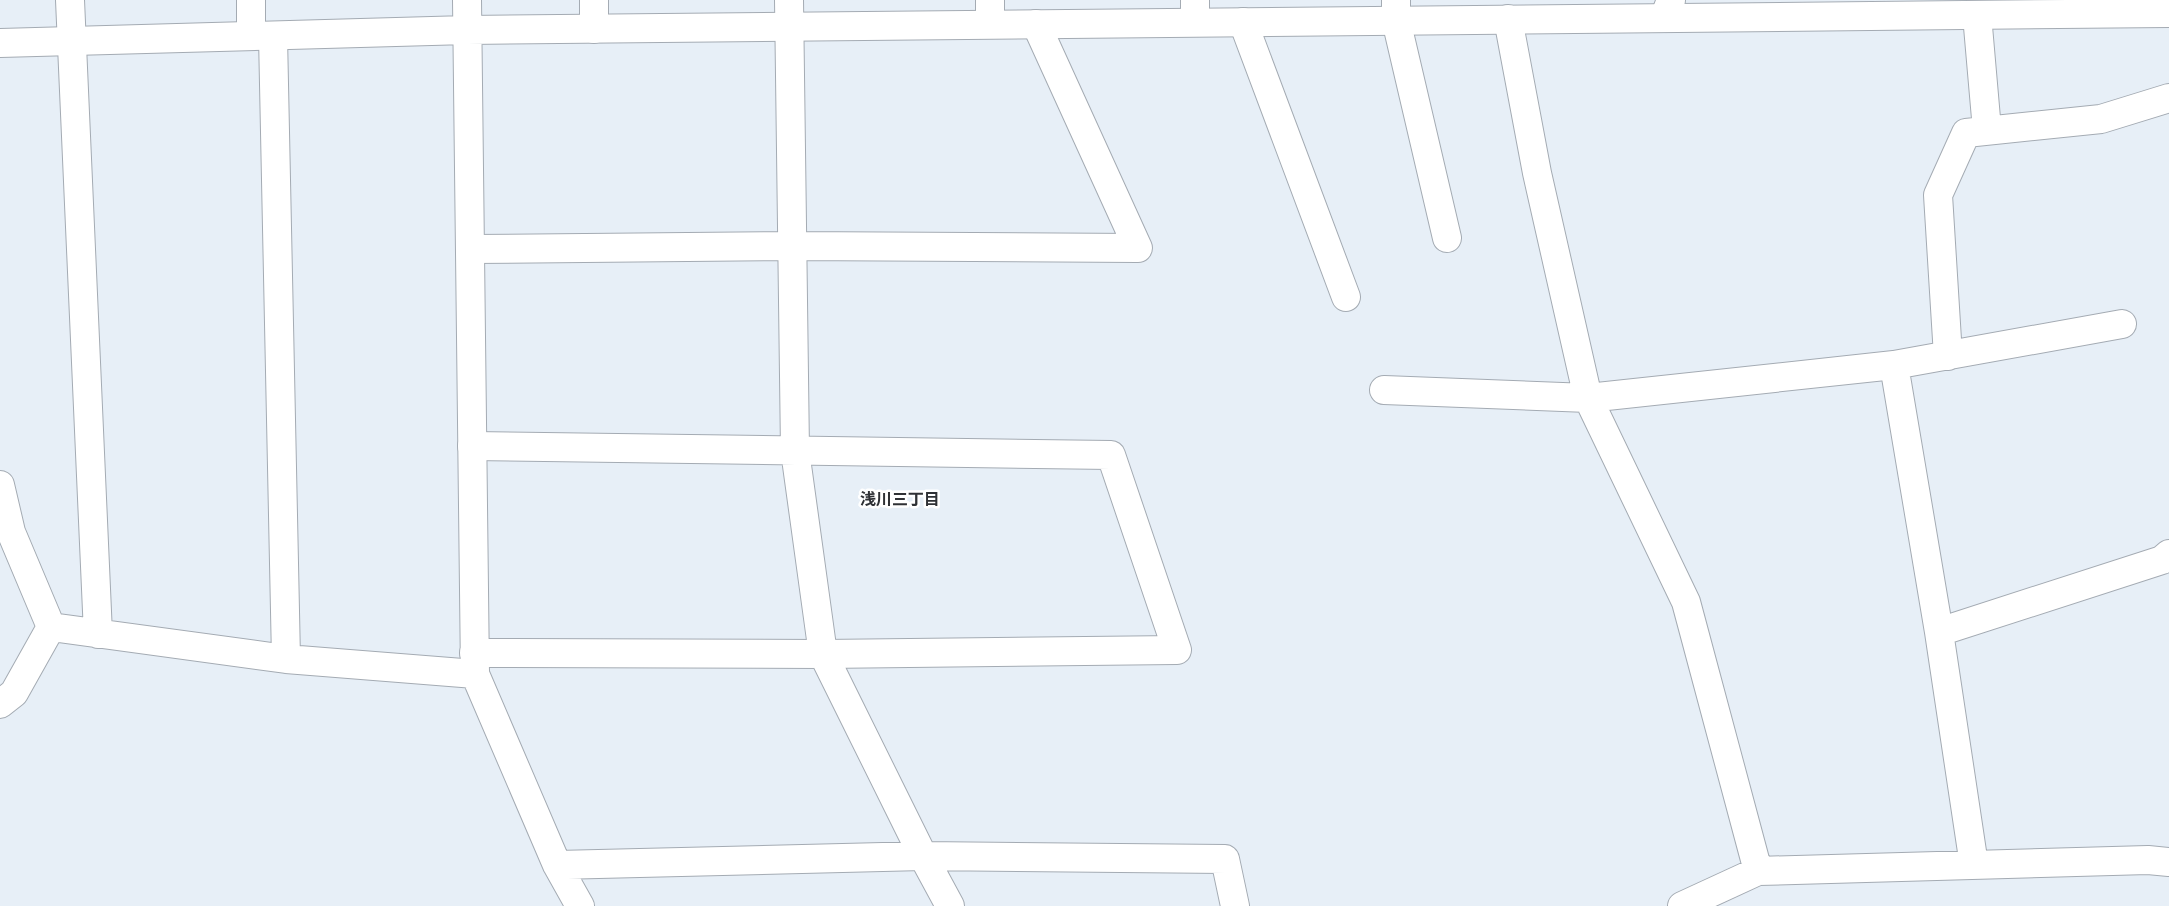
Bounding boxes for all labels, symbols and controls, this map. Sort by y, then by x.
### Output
district label: 浅川三丁目 [860,489,940,508]

